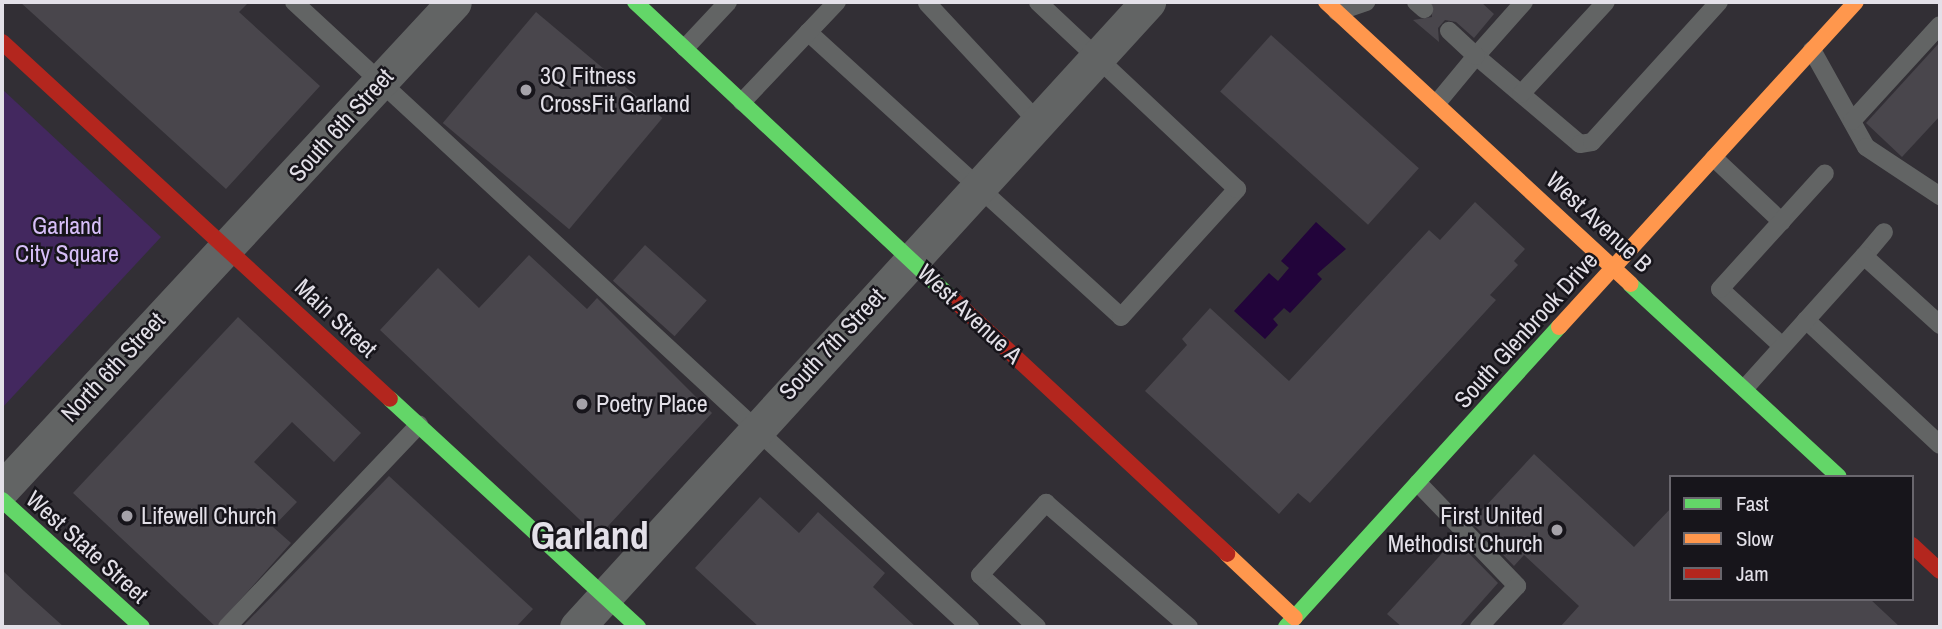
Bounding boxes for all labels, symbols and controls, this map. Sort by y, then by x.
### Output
place label: 3Q Fitness CrossFit Garland [540,62,690,118]
street label: South 6th Street [283,63,399,187]
marker: 3Q Fitness CrossFit Garland [518,82,534,98]
street label: West Avenue B [1540,165,1658,279]
park label: Garland City Square [15,212,119,268]
street label: South Glenbrook Drive [1448,246,1604,414]
street label: West Avenue A [911,257,1029,371]
street label: Main Street [289,273,383,363]
street label: South 7th Street [773,282,891,406]
street label: North 6th Street [55,306,171,428]
place label: Poetry Place [596,390,708,418]
marker: Poetry Place [574,396,590,412]
legend [1669,475,1914,601]
street label: West State Street [20,485,154,609]
text: Fast [1736,489,1769,518]
place label: Lifewell Church [141,502,277,530]
place label: First United Methodist Church [1388,502,1543,558]
marker: Lifewell Church [119,508,135,524]
district label: Garland [531,513,649,559]
marker: First United Methodist Church [1549,522,1565,538]
text: Slow [1736,524,1773,553]
text: Jam [1736,559,1769,588]

